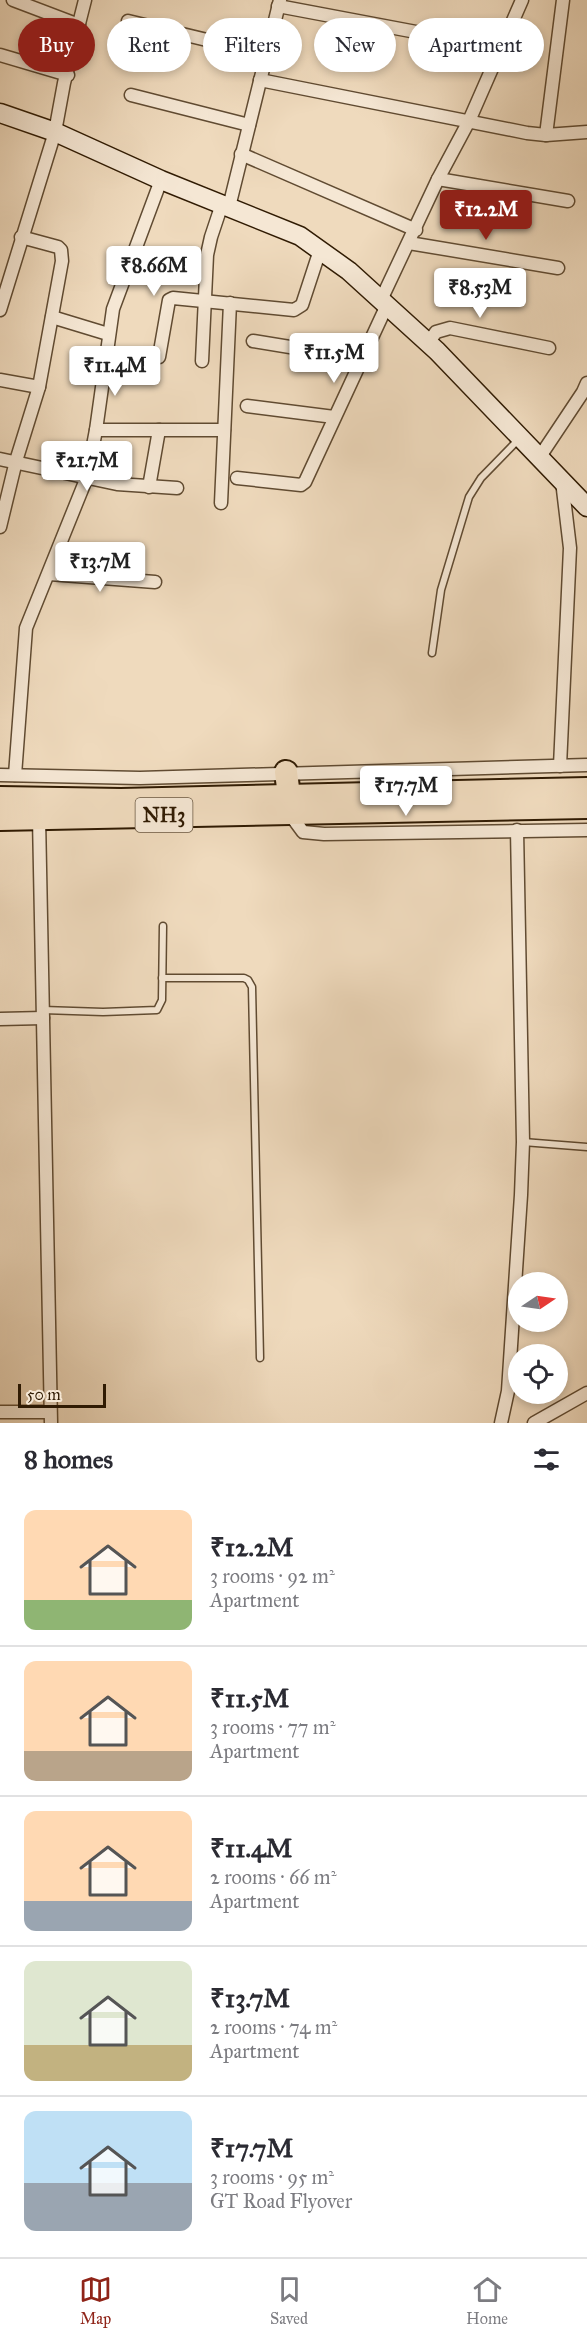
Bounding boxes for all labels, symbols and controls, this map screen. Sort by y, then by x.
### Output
chip: Buy [18,18,95,72]
chip: Rent [107,18,191,72]
chip: Filters [203,18,302,72]
chip: New [314,18,396,72]
chip: Apartment [408,18,544,72]
pin: ₹12.2M [437,190,535,241]
text: ₹12.2M [454,197,518,221]
pin: ₹8.66M [105,246,203,297]
text: ₹8.66M [120,253,188,277]
pin: ₹8.53M [431,268,529,319]
text: ₹8.53M [448,275,512,299]
pin: ₹11.5M [285,333,383,384]
text: ₹11.5M [303,340,365,364]
pin: ₹11.4M [66,346,164,397]
text: ₹11.4M [83,353,147,377]
pin: ₹21.7M [38,441,136,492]
text: ₹21.7M [55,448,119,472]
pin: ₹13.7M [51,542,149,593]
text: ₹13.7M [69,549,131,573]
pin: ₹17.7M [357,766,455,817]
text: ₹17.7M [374,773,438,797]
road number: NH3 [136,798,192,832]
north arrow [508,1272,568,1332]
map controls [508,1272,568,1404]
button: locate [508,1344,568,1404]
scale bar [18,1381,106,1408]
text: 50 m [27,1385,61,1404]
text: 8 homes [24,1443,113,1475]
icon: filters [530,1443,563,1476]
text: ₹12.2M [210,1531,294,1563]
icon: home [72,1534,144,1606]
text: 3 rooms · 92 m² [210,1564,335,1588]
text: Apartment [210,1588,299,1612]
text: ₹11.5M [210,1682,289,1714]
icon: home [72,1685,144,1757]
text: 3 rooms · 77 m² [210,1715,335,1739]
text: Apartment [210,1739,299,1763]
text: ₹11.4M [210,1832,292,1864]
icon: home [72,1835,144,1907]
text: 2 rooms · 66 m² [210,1865,336,1889]
text: Apartment [210,1889,299,1913]
text: ₹13.7M [210,1982,290,2014]
icon: home [72,1985,144,2057]
text: 2 rooms · 74 m² [210,2015,337,2039]
text: Apartment [210,2039,299,2063]
text: ₹17.7M [210,2132,293,2164]
icon: home [72,2135,144,2207]
text: 3 rooms · 95 m² [210,2165,334,2189]
text: GT Road Flyover [210,2189,352,2213]
tab: Map [79,2273,112,2328]
tab: Saved [270,2273,308,2328]
tab: Home [466,2273,508,2328]

